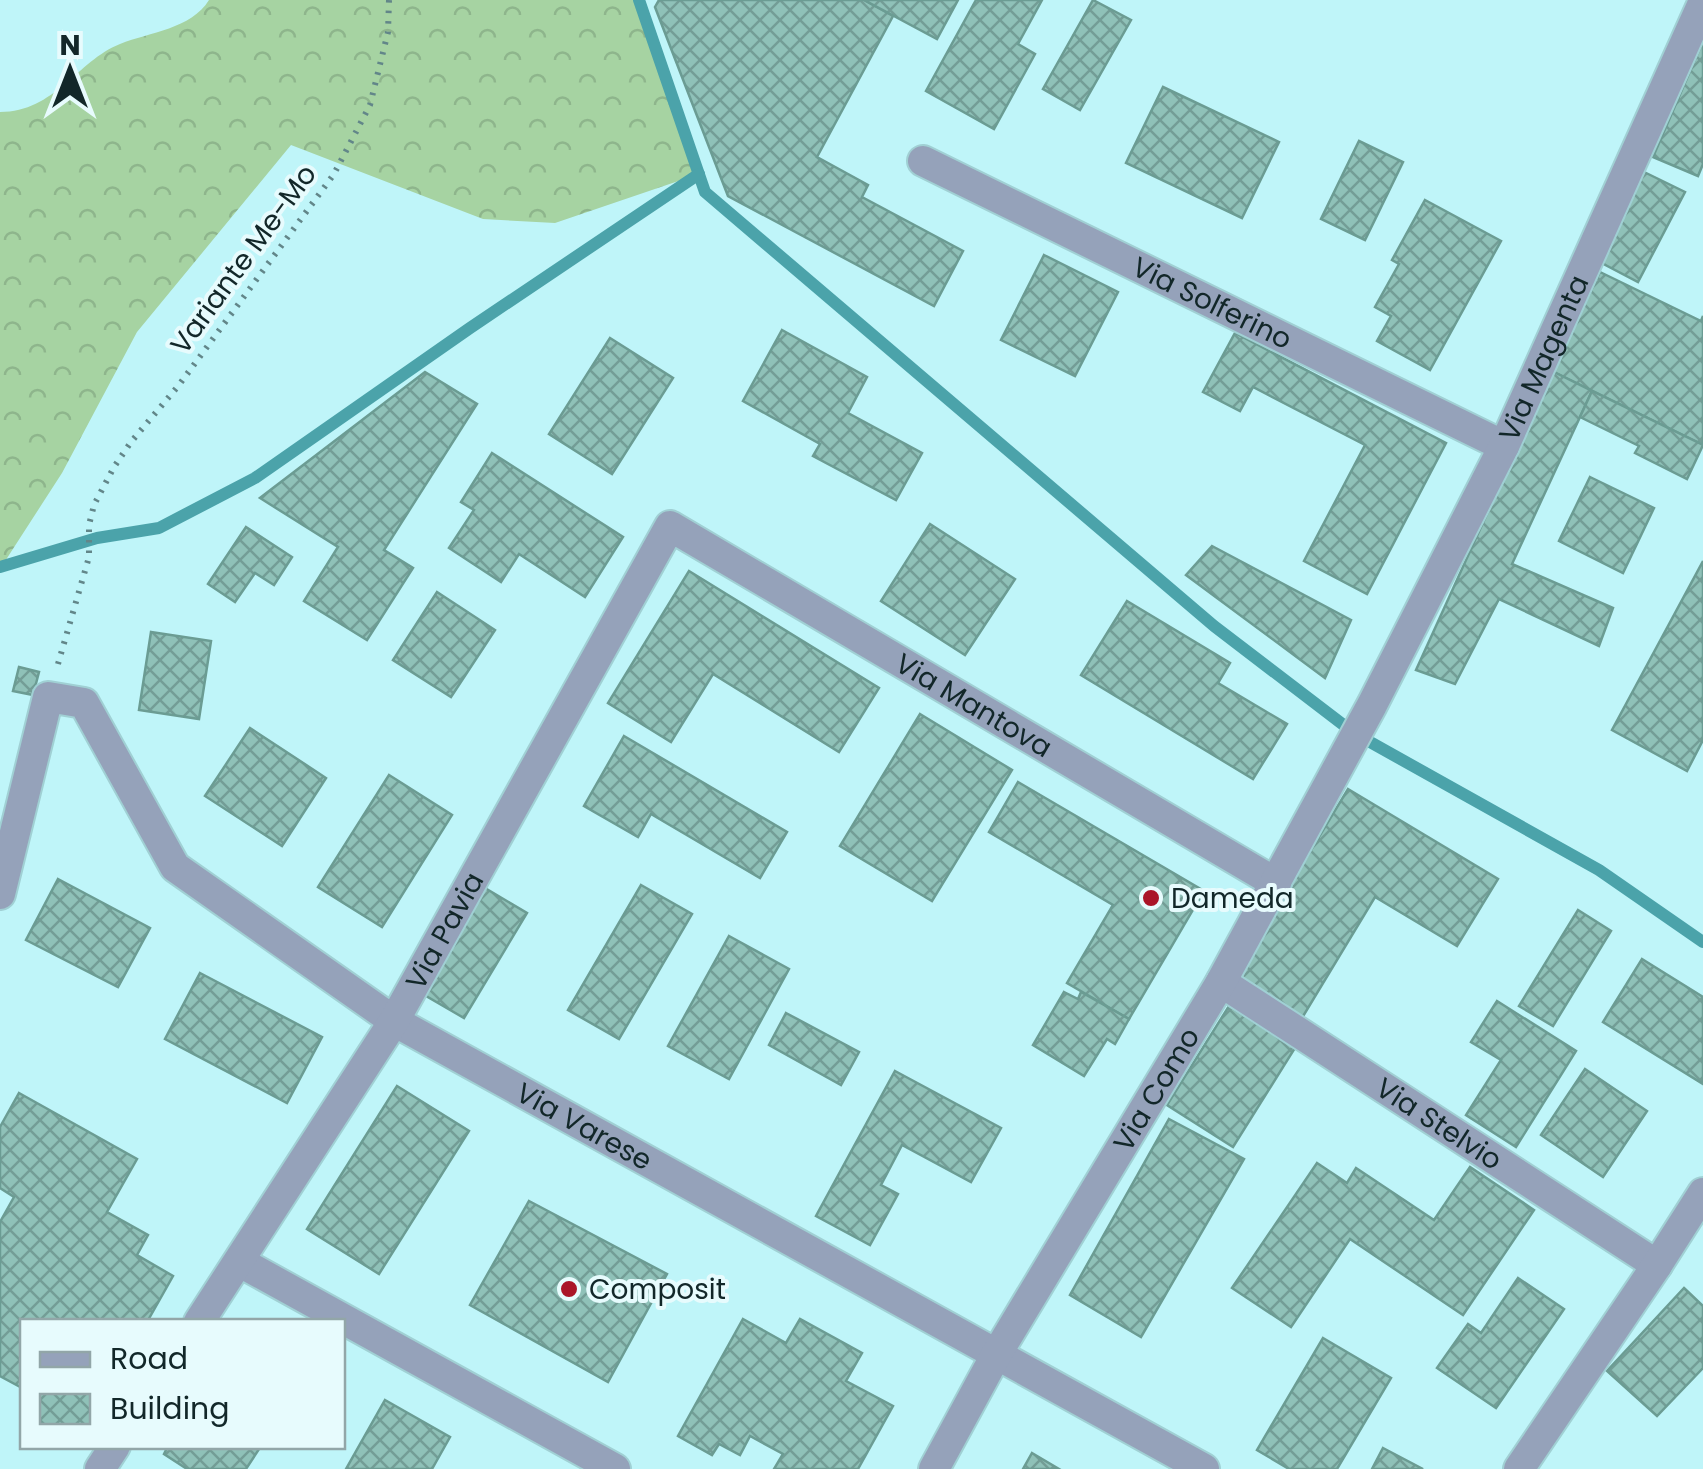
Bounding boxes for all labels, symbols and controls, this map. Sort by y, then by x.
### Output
north arrow [20,20,120,120]
text: N [59,26,81,65]
street label: Variante Me-Mo [161,156,326,362]
street label: Via Solferino [1125,248,1298,359]
street label: Via Magenta [1490,269,1598,448]
street label: Via Mantova [888,644,1059,767]
street label: Via Pavia [396,865,493,997]
place label: Dameda [1171,879,1294,918]
marker: Dameda [1140,887,1162,909]
street label: Via Como [1104,1020,1209,1159]
street label: Via Stelvio [1368,1069,1510,1179]
street label: Via Varese [509,1073,659,1180]
place label: Composit [589,1270,726,1309]
marker: Composit [558,1278,580,1300]
legend [20,1319,345,1449]
text: Road [110,1337,188,1380]
text: Building [110,1387,230,1430]

